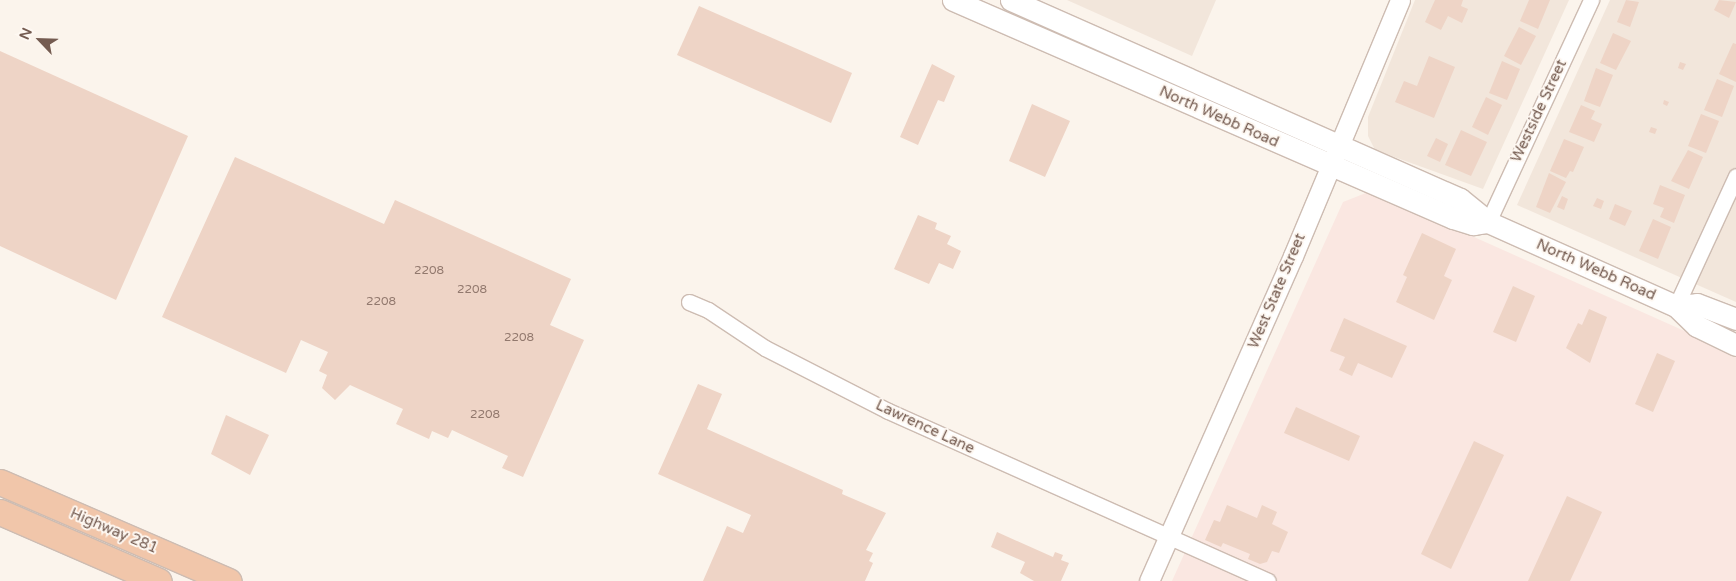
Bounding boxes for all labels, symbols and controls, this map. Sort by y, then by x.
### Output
north arrow [15,15,65,65]
text: N [16,25,36,42]
street label: Westside Street [1507,57,1571,165]
street label: North Webb Road [1156,83,1282,151]
street label: West State Street [1245,231,1309,351]
street label: North Webb Road [1533,236,1659,304]
house number: 2208 [414,264,444,278]
house number: 2208 [457,283,487,297]
house number: 2208 [366,295,396,309]
house number: 2208 [504,331,534,345]
street label: Lawrence Lane [873,396,977,458]
house number: 2208 [470,408,500,422]
street label: Highway 281 [67,504,161,558]

